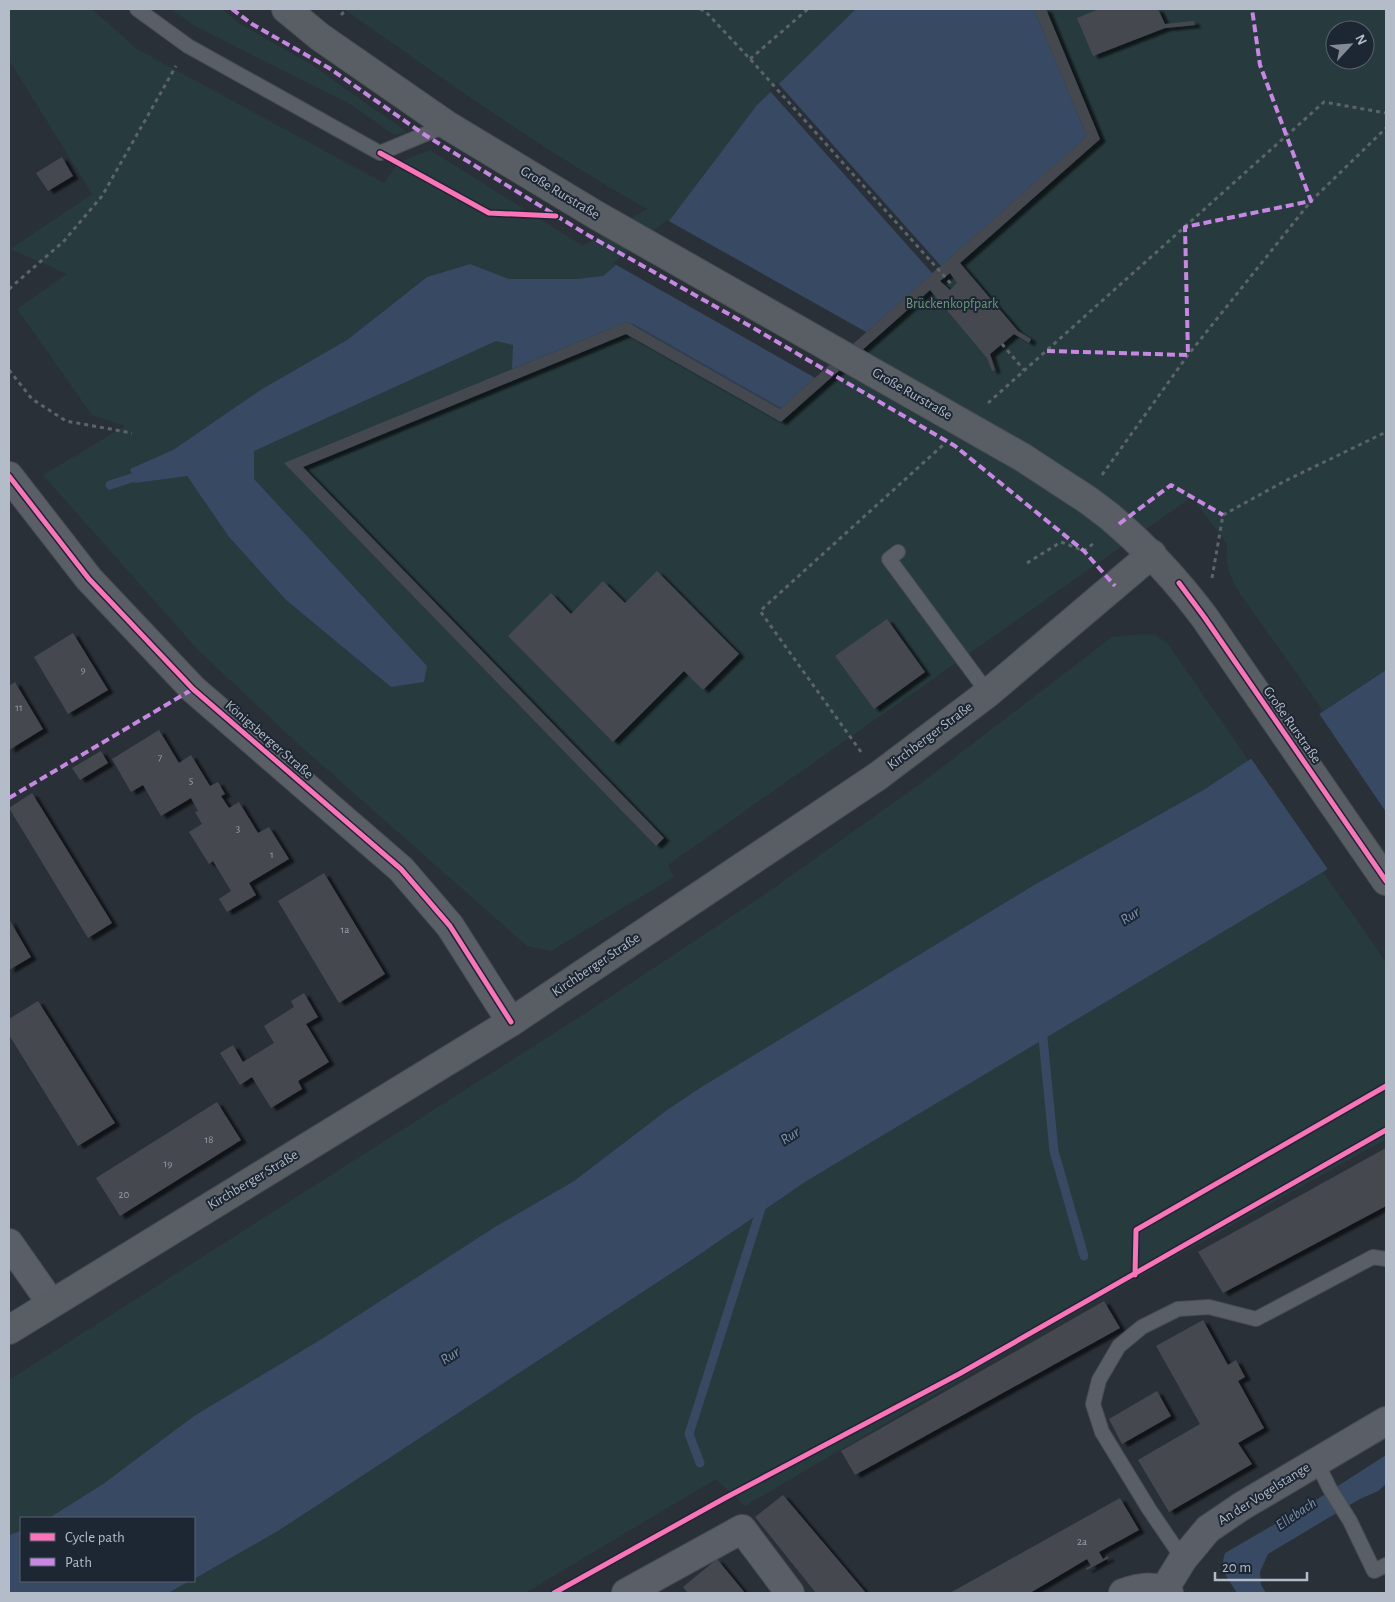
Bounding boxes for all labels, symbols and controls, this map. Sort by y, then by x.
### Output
north arrow [1325,20,1375,70]
text: N [1352,32,1369,47]
street label: Große Rurstraße [518,164,602,222]
park label: Brückenkopfpark [906,297,999,311]
street label: Große Rurstraße [870,366,954,422]
house number: 9 [80,664,86,675]
street label: Große Rurstraße [1261,684,1323,766]
street label: Königsberger Straße [222,698,316,782]
street label: Kirchberger Straße [885,700,975,772]
house number: 11 [15,702,23,713]
house number: 7 [158,752,163,763]
house number: 5 [189,775,194,786]
house number: 3 [236,823,241,834]
house number: 1 [270,849,274,860]
water label: Rur [1118,904,1143,928]
house number: 1a [341,924,349,935]
street label: Kirchberger Straße [550,930,642,1000]
water label: Rur [778,1124,803,1148]
house number: 18 [205,1134,214,1145]
street label: Kirchberger Straße [205,1148,301,1212]
house number: 19 [164,1158,172,1169]
house number: 20 [119,1189,130,1200]
water label: Rur [438,1344,463,1368]
street label: An der Vogelstange [1216,1460,1312,1528]
water label: Ellebach [1273,1495,1319,1533]
legend [20,1517,195,1582]
text: Cycle path [65,1530,125,1545]
house number: 2a [1077,1536,1087,1547]
scale bar [1215,1550,1308,1582]
text: Path [65,1555,92,1570]
text: 20 m [1222,1560,1251,1575]

